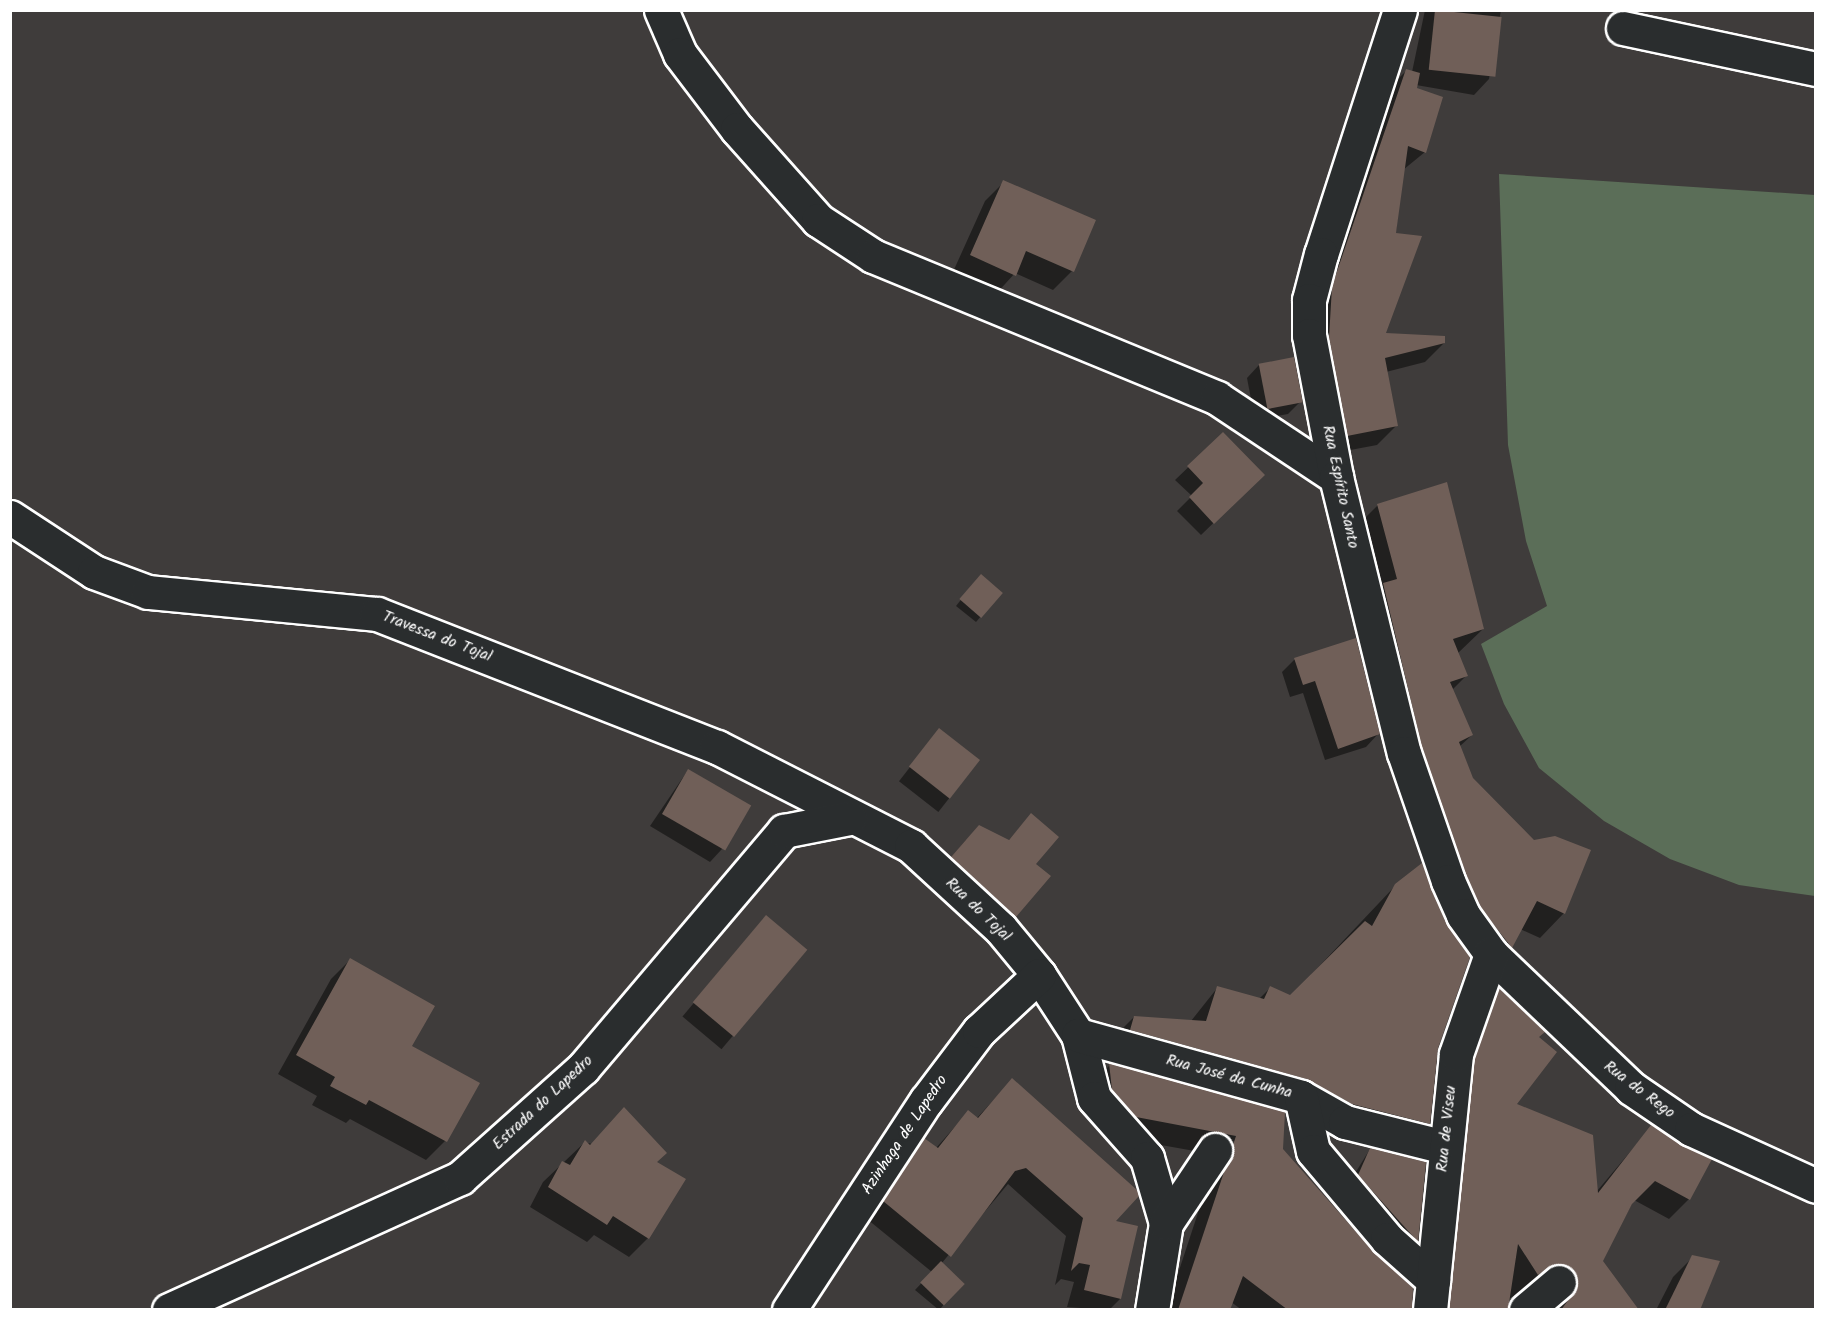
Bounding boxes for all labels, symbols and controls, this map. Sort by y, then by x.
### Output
street label: Rua Espírito Santo [1318,424,1362,550]
street label: Travessa do Tojal [380,607,494,667]
street label: Rua do Tojal [941,874,1015,946]
street label: Rua José da Cunha [1164,1051,1294,1103]
street label: Estrada do Lapedro [489,1052,597,1154]
street label: Rua do Rego [1600,1057,1678,1123]
street label: Azinhaga de Lapedro [858,1072,952,1198]
street label: Rua de Viseu [1433,1085,1461,1173]

